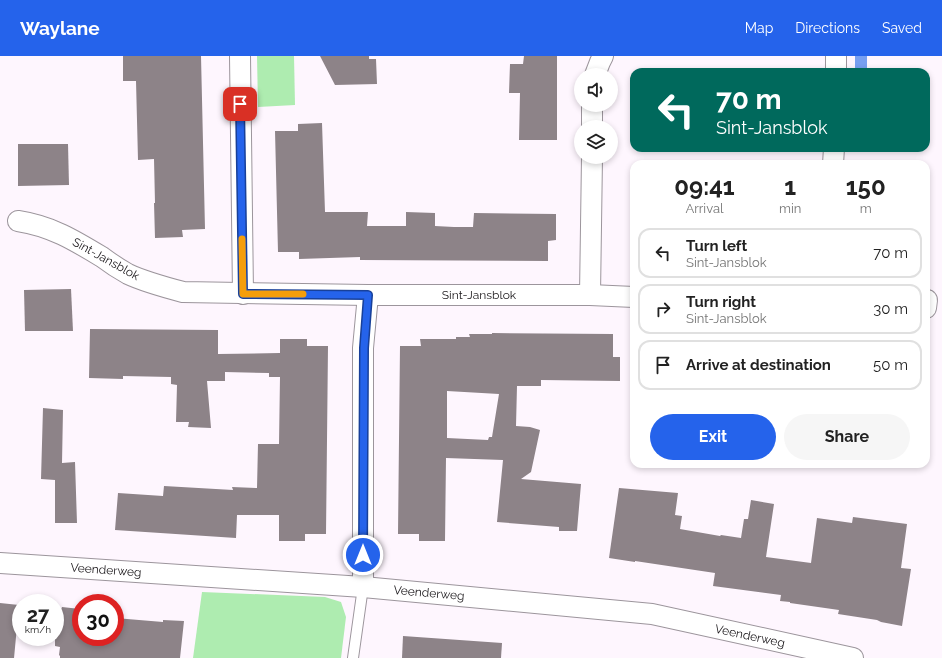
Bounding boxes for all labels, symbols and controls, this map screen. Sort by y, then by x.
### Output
text: Waylane [20,17,100,39]
text: Map [745,20,773,36]
text: Directions [795,20,860,36]
text: Saved [882,20,922,36]
map controls [574,68,618,164]
button: sound [574,68,618,112]
text: 70 m [716,83,782,116]
icon: left [650,84,702,136]
pin [223,87,257,121]
icon: arrive [229,93,251,115]
text: Sint-Jansblok [716,117,828,138]
button: layers [574,120,618,164]
text: 09:41 [674,172,735,201]
text: 1 [784,172,796,201]
text: 150 [846,172,886,201]
text: Arrival [685,201,724,216]
text: min [779,201,801,216]
text: m [860,201,872,216]
street label: Sint-Jansblok [70,235,142,283]
text: Turn left [686,237,747,255]
icon: left [652,242,674,264]
text: 70 m [873,244,908,262]
text: Sint-Jansblok [686,255,767,270]
street label: Sint-Jansblok [442,288,517,302]
text: Turn right [686,293,756,311]
icon: right [652,298,674,320]
text: 30 m [873,300,908,318]
text: Sint-Jansblok [686,311,767,326]
icon: arrive [652,354,674,376]
text: Arrive at destination [686,356,831,374]
text: 50 m [873,356,908,374]
button: Exit [650,414,776,460]
button: Share [784,414,910,460]
position arrow [342,534,384,576]
street label: Veenderweg [70,561,142,579]
street label: Veenderweg [393,583,465,603]
speed limit sign: 30 [72,594,124,646]
text: 27 [27,603,49,627]
street label: Veenderweg [714,622,786,650]
text: km/h [25,624,51,635]

